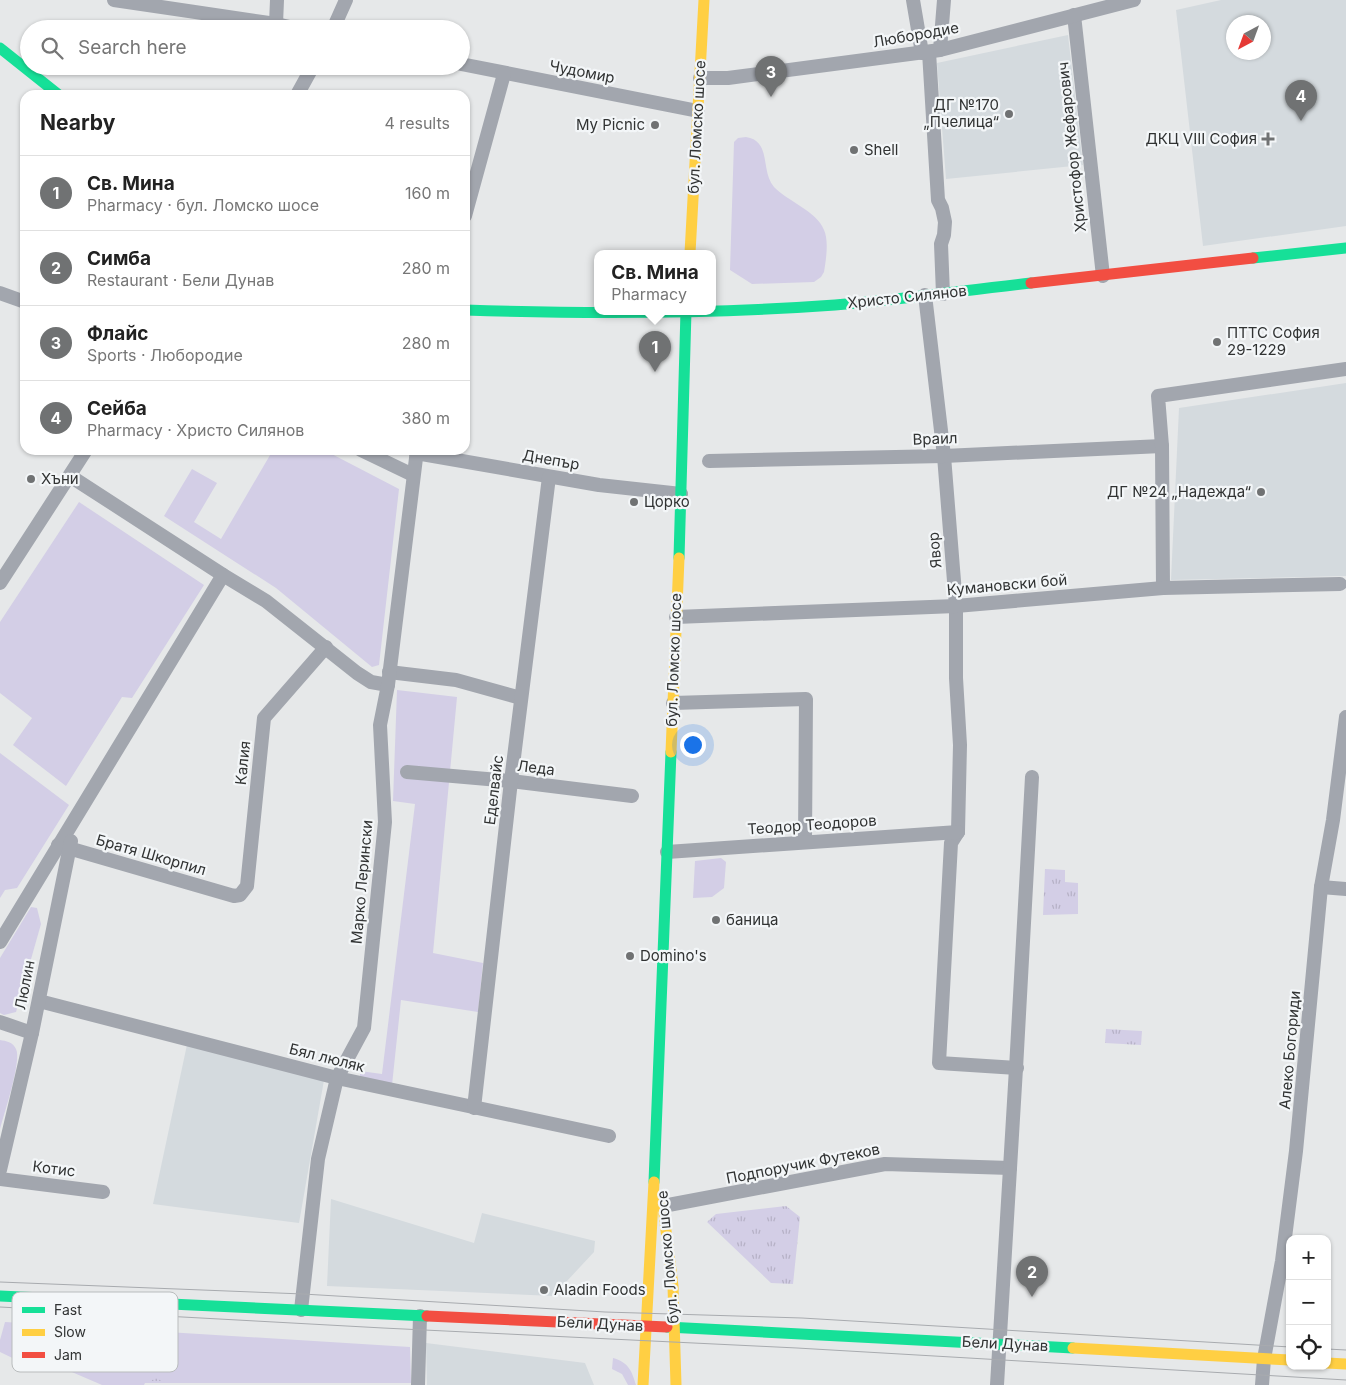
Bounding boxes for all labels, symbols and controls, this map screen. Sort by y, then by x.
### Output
north arrow [1226,15,1271,60]
street label: Любородие [871,18,960,51]
search box [20,20,470,75]
icon: search [38,34,66,62]
text: Search here [78,36,187,59]
street label: Чудомир [548,56,616,87]
pin: 3 [755,56,787,97]
street label: бул. Ломско шосе [684,60,709,194]
street label: Христофор Жефарович [1053,61,1090,233]
pin: 4 [1285,80,1317,121]
place label: ДГ №170 „Пчелица“ [923,95,999,131]
marker: ДГ №170 „Пчелица“ [1003,108,1015,120]
text: Nearby [40,110,115,135]
text: 4 results [385,113,450,133]
place label: My Picnic [576,115,645,134]
marker: My Picnic [649,119,661,131]
place label: ДКЦ VIII София [1145,129,1257,148]
marker: ДКЦ VIII София [1261,132,1275,146]
place label: Shell [864,140,899,159]
marker: Shell [848,144,860,156]
text: Св. Мина [87,172,175,195]
text: 1 [53,183,59,203]
text: 160 m [405,183,450,203]
text: Pharmacy · бул. Ломско шосе [87,195,319,215]
text: Симба [87,247,151,270]
popup [594,250,716,315]
text: 2 [51,258,61,278]
text: 280 m [402,258,450,278]
text: Св. Мина [611,261,699,284]
text: Restaurant · Бели Дунав [87,270,274,290]
street label: Христо Силянов [846,281,968,312]
text: Pharmacy [611,284,687,304]
text: Флайс [87,322,148,345]
place label: ПТТС София 29-1229 [1227,323,1320,359]
pin: 1 [639,331,671,372]
text: 3 [51,333,61,353]
text: 280 m [402,333,450,353]
marker: ПТТС София 29-1229 [1211,336,1223,348]
text: Sports · Любородие [87,345,243,365]
text: Сейба [87,397,147,420]
text: 4 [51,408,61,428]
text: 380 m [402,408,450,428]
text: Pharmacy · Христо Силянов [87,420,304,440]
street label: Враил [912,428,958,449]
street label: Днепър [521,445,581,474]
place label: Хъни [41,469,79,488]
marker: Хъни [25,473,37,485]
place label: ДГ №24 „Надежда“ [1107,482,1251,501]
marker: ДГ №24 „Надежда“ [1255,486,1267,498]
place label: Цорко [644,492,690,511]
marker: Цорко [628,496,640,508]
street label: Явор [923,531,946,569]
street label: Кумановски бой [946,570,1068,599]
street label: бул. Ломско шосе [662,593,685,727]
your location [680,732,706,758]
street label: Калия [231,740,254,786]
street label: Еделвайс [480,754,507,826]
street label: Леда [516,756,556,779]
street label: Теодор Теодоров [747,811,877,838]
street label: Марко Лерински [347,819,376,945]
street label: Братя Шкорпил [94,830,208,879]
place label: баница [726,910,778,929]
marker: баница [710,914,722,926]
place label: Domino's [640,946,707,965]
marker: Domino's [624,950,636,962]
street label: Люлин [10,958,39,1011]
street label: Алеко Богориди [1275,990,1304,1110]
street label: Бял люляк [287,1039,367,1076]
street label: Подпоручик Футеков [724,1139,881,1188]
street label: Котис [31,1156,77,1181]
street label: бул. Ломско шосе [652,1190,683,1325]
map controls [1286,1235,1331,1370]
button: + [1286,1235,1331,1280]
pin: 2 [1016,1256,1048,1297]
place label: Aladin Foods [554,1280,646,1299]
button: − [1286,1280,1331,1325]
marker: Aladin Foods [538,1284,550,1296]
legend [12,1292,178,1372]
text: Fast [54,1301,82,1318]
street label: Бели Дунав [556,1312,644,1335]
text: Slow [54,1323,86,1340]
button: locate [1286,1325,1331,1370]
street label: Бели Дунав [961,1332,1049,1355]
text: Jam [54,1346,82,1363]

